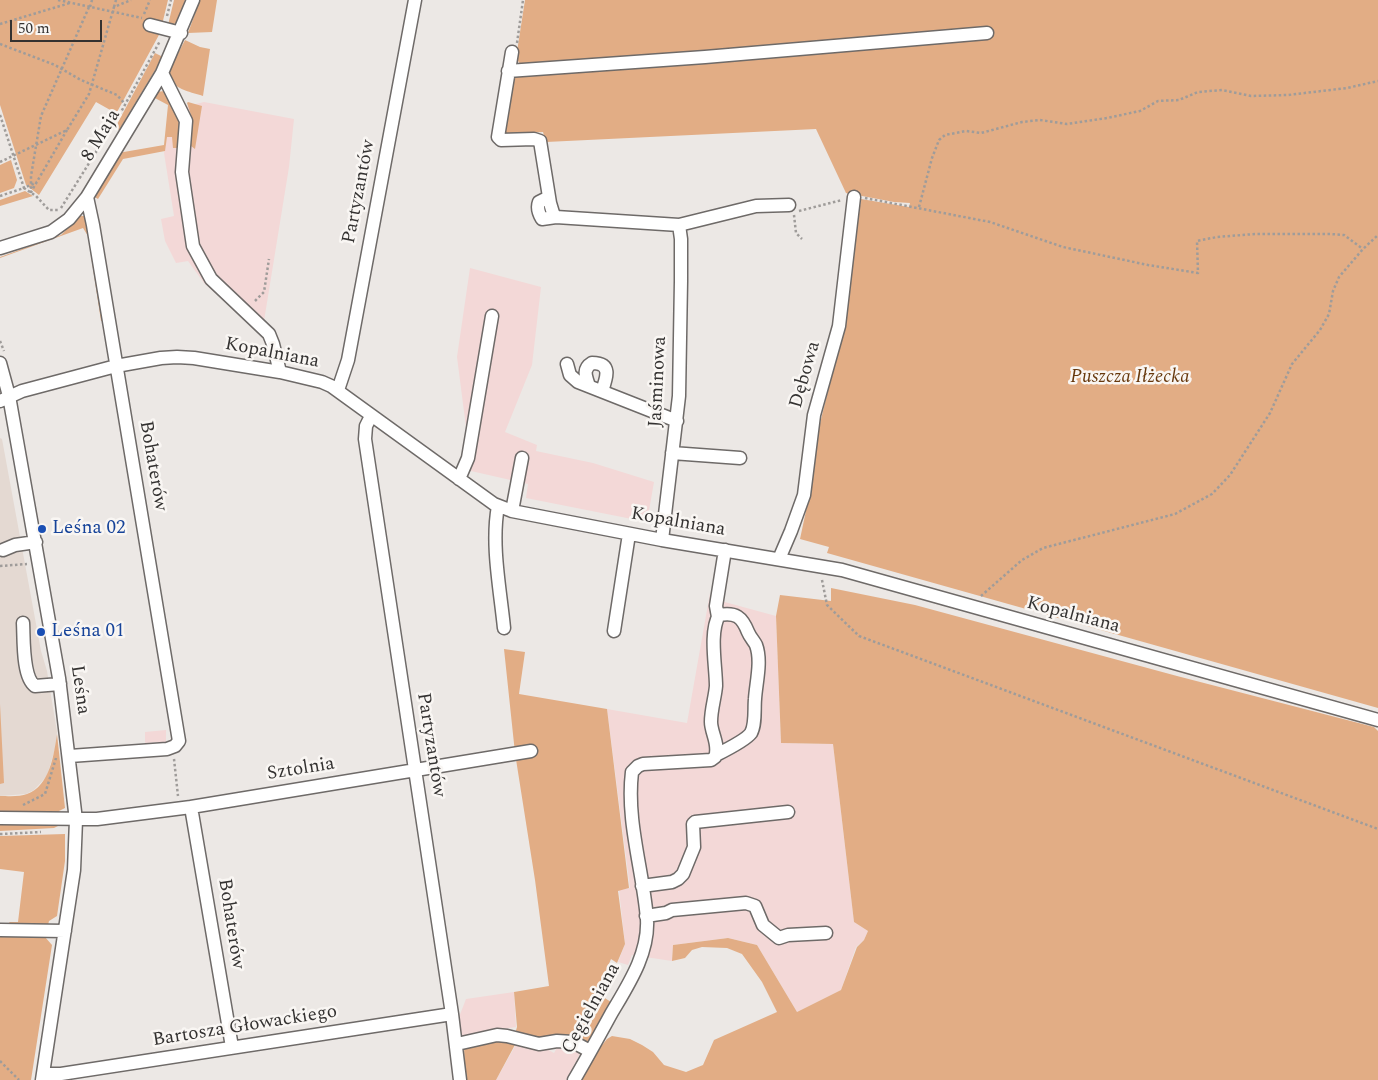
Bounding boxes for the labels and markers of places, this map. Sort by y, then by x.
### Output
place label: Leśna 02 [52,518,125,540]
marker: Leśna 02 [36,523,48,535]
place label: Leśna 01 [51,621,124,643]
marker: Leśna 01 [35,626,47,638]

